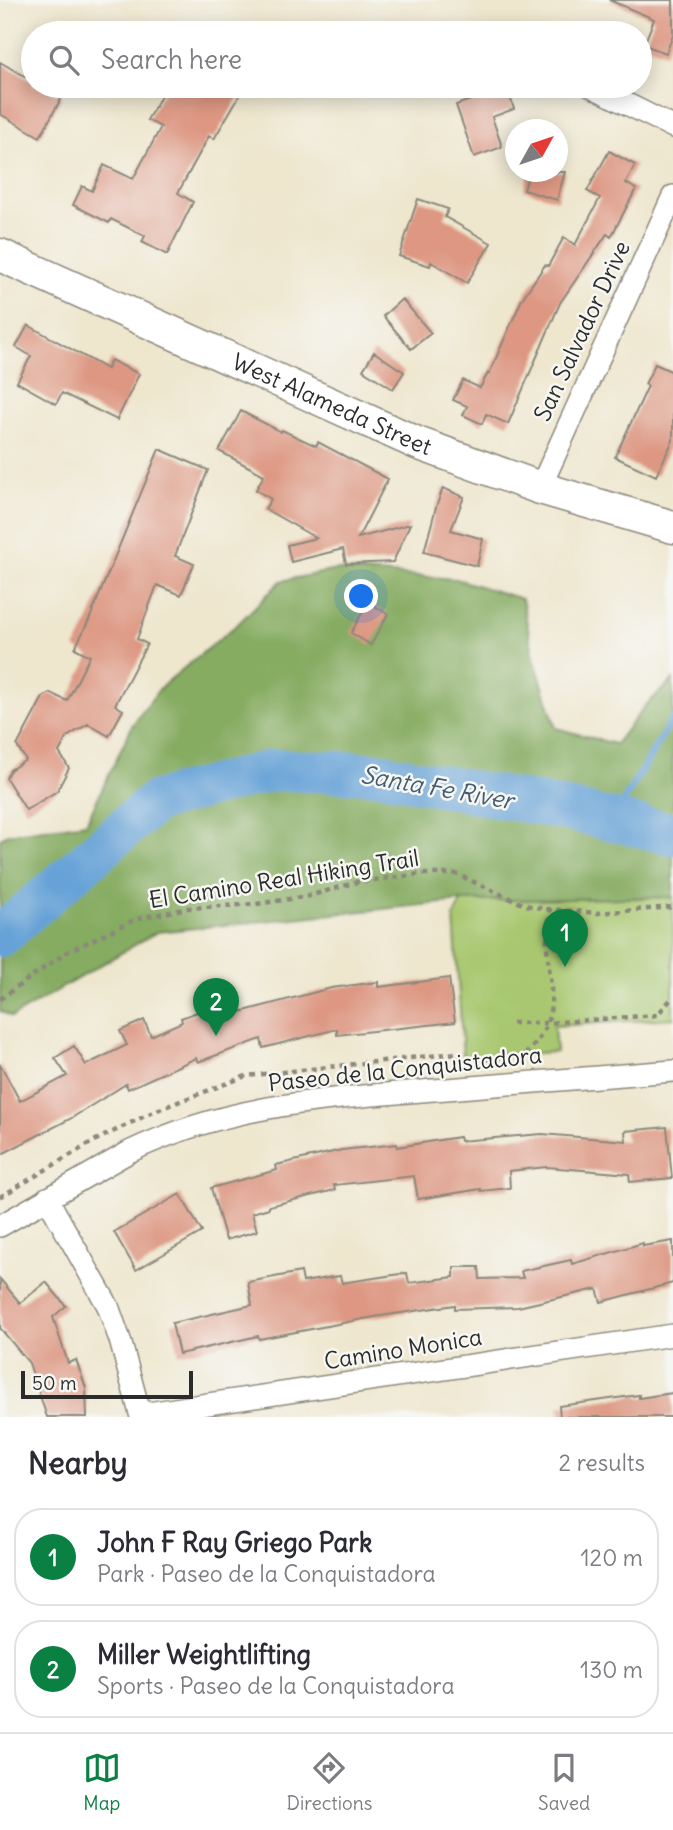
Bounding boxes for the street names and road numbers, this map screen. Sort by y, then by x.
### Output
street label: San Salvador Drive [527,236,636,426]
street label: West Alameda Street [228,347,436,461]
street label: El Camino Real Hiking Trail [147,843,421,914]
street label: Paseo de la Conquistadora [267,1040,543,1097]
street label: Camino Monica [322,1322,484,1375]

